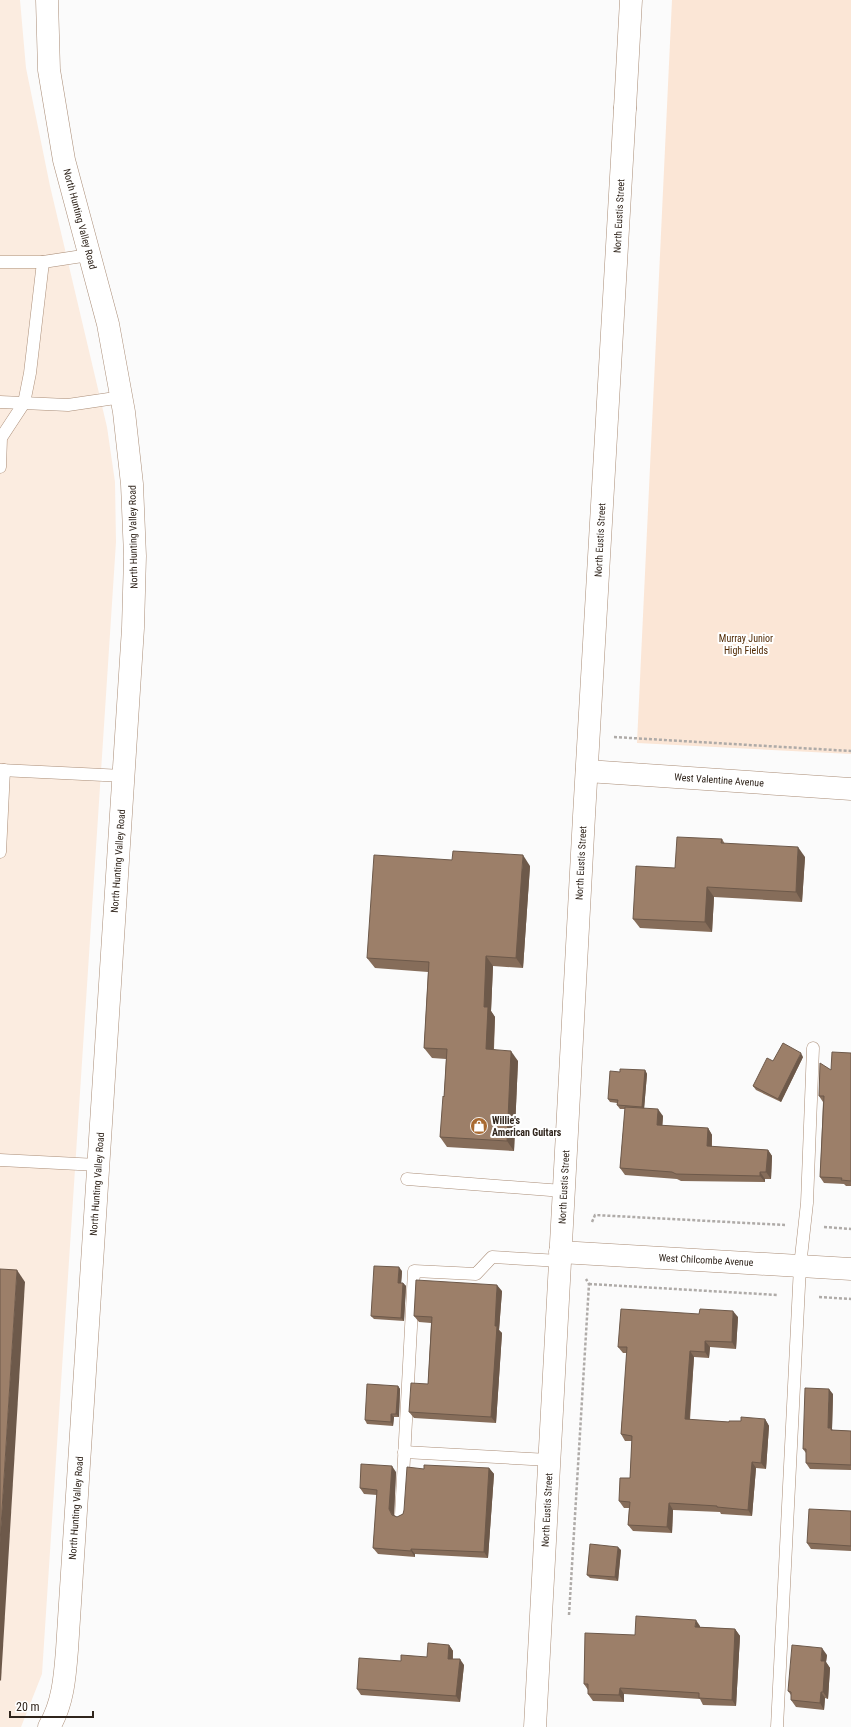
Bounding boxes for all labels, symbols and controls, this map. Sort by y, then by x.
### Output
street label: North Hunting Valley Road [61,167,99,271]
street label: North Eustis Street [612,179,626,253]
street label: North Hunting Valley Road [127,485,139,589]
street label: North Eustis Street [593,503,607,577]
park label: Murray Junior High Fields [719,633,773,656]
street label: West Valentine Avenue [674,771,764,789]
street label: North Hunting Valley Road [109,809,127,913]
street label: North Eustis Street [574,826,588,900]
place label: Willie's American Guitars [492,1115,562,1138]
shop icon: Willie's American Guitars [469,1116,489,1136]
street label: North Hunting Valley Road [88,1132,106,1236]
street label: North Eustis Street [557,1150,571,1224]
street label: West Chilcombe Avenue [658,1252,754,1268]
street label: North Hunting Valley Road [67,1456,85,1560]
street label: North Eustis Street [540,1473,554,1547]
scale bar [10,1693,93,1719]
text: 20 m [16,1700,40,1714]

